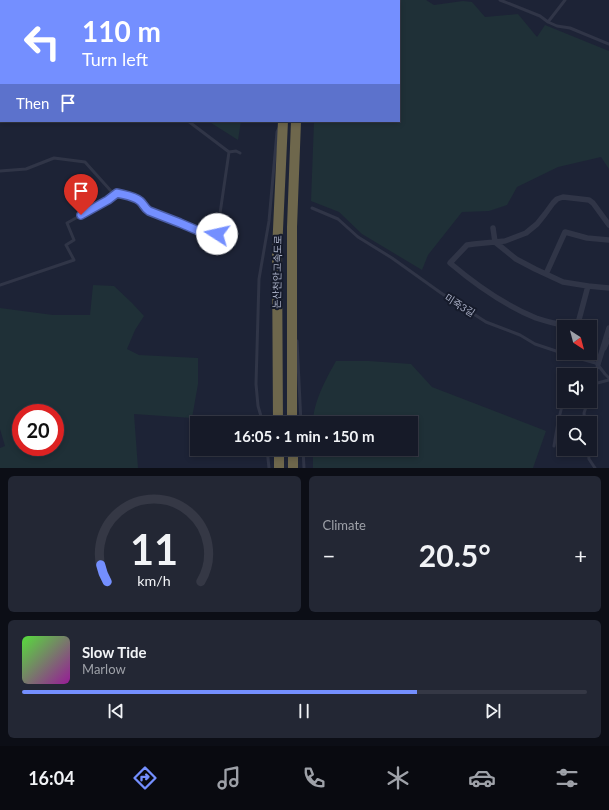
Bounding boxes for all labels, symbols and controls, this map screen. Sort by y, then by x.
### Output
text: 110 m [82,14,161,48]
icon: left [16,16,68,68]
text: Turn left [82,48,148,70]
icon: arrive [57,92,79,114]
text: Then [16,94,49,112]
pin [64,174,98,215]
icon: arrive [70,180,92,202]
position arrow [196,213,238,255]
street label: 논산천안고속도로 [270,235,284,309]
street label: 미죽3길 [443,291,477,319]
north arrow [557,320,597,360]
map controls [557,320,597,456]
button: sound [557,368,597,408]
speed limit sign: 20 [12,404,64,456]
button: search [557,416,597,456]
text: 16:05 · 1 min · 150 m [234,427,374,445]
text: Climate [323,517,366,533]
text: 11 [130,524,178,574]
text: 20.5° [419,537,491,573]
text: − [323,542,335,569]
text: + [574,542,587,569]
text: km/h [138,572,171,589]
text: Slow Tide [82,643,147,661]
text: Marlow [82,661,126,677]
icon: previous [105,700,127,722]
icon: pause [293,700,315,722]
icon: next [482,700,504,722]
icon: directions [131,764,159,792]
icon: music [215,764,243,792]
icon: phone [300,764,328,792]
icon: climate [384,764,412,792]
icon: car [468,764,496,792]
icon: filters [553,764,581,792]
text: 16:04 [28,767,75,789]

